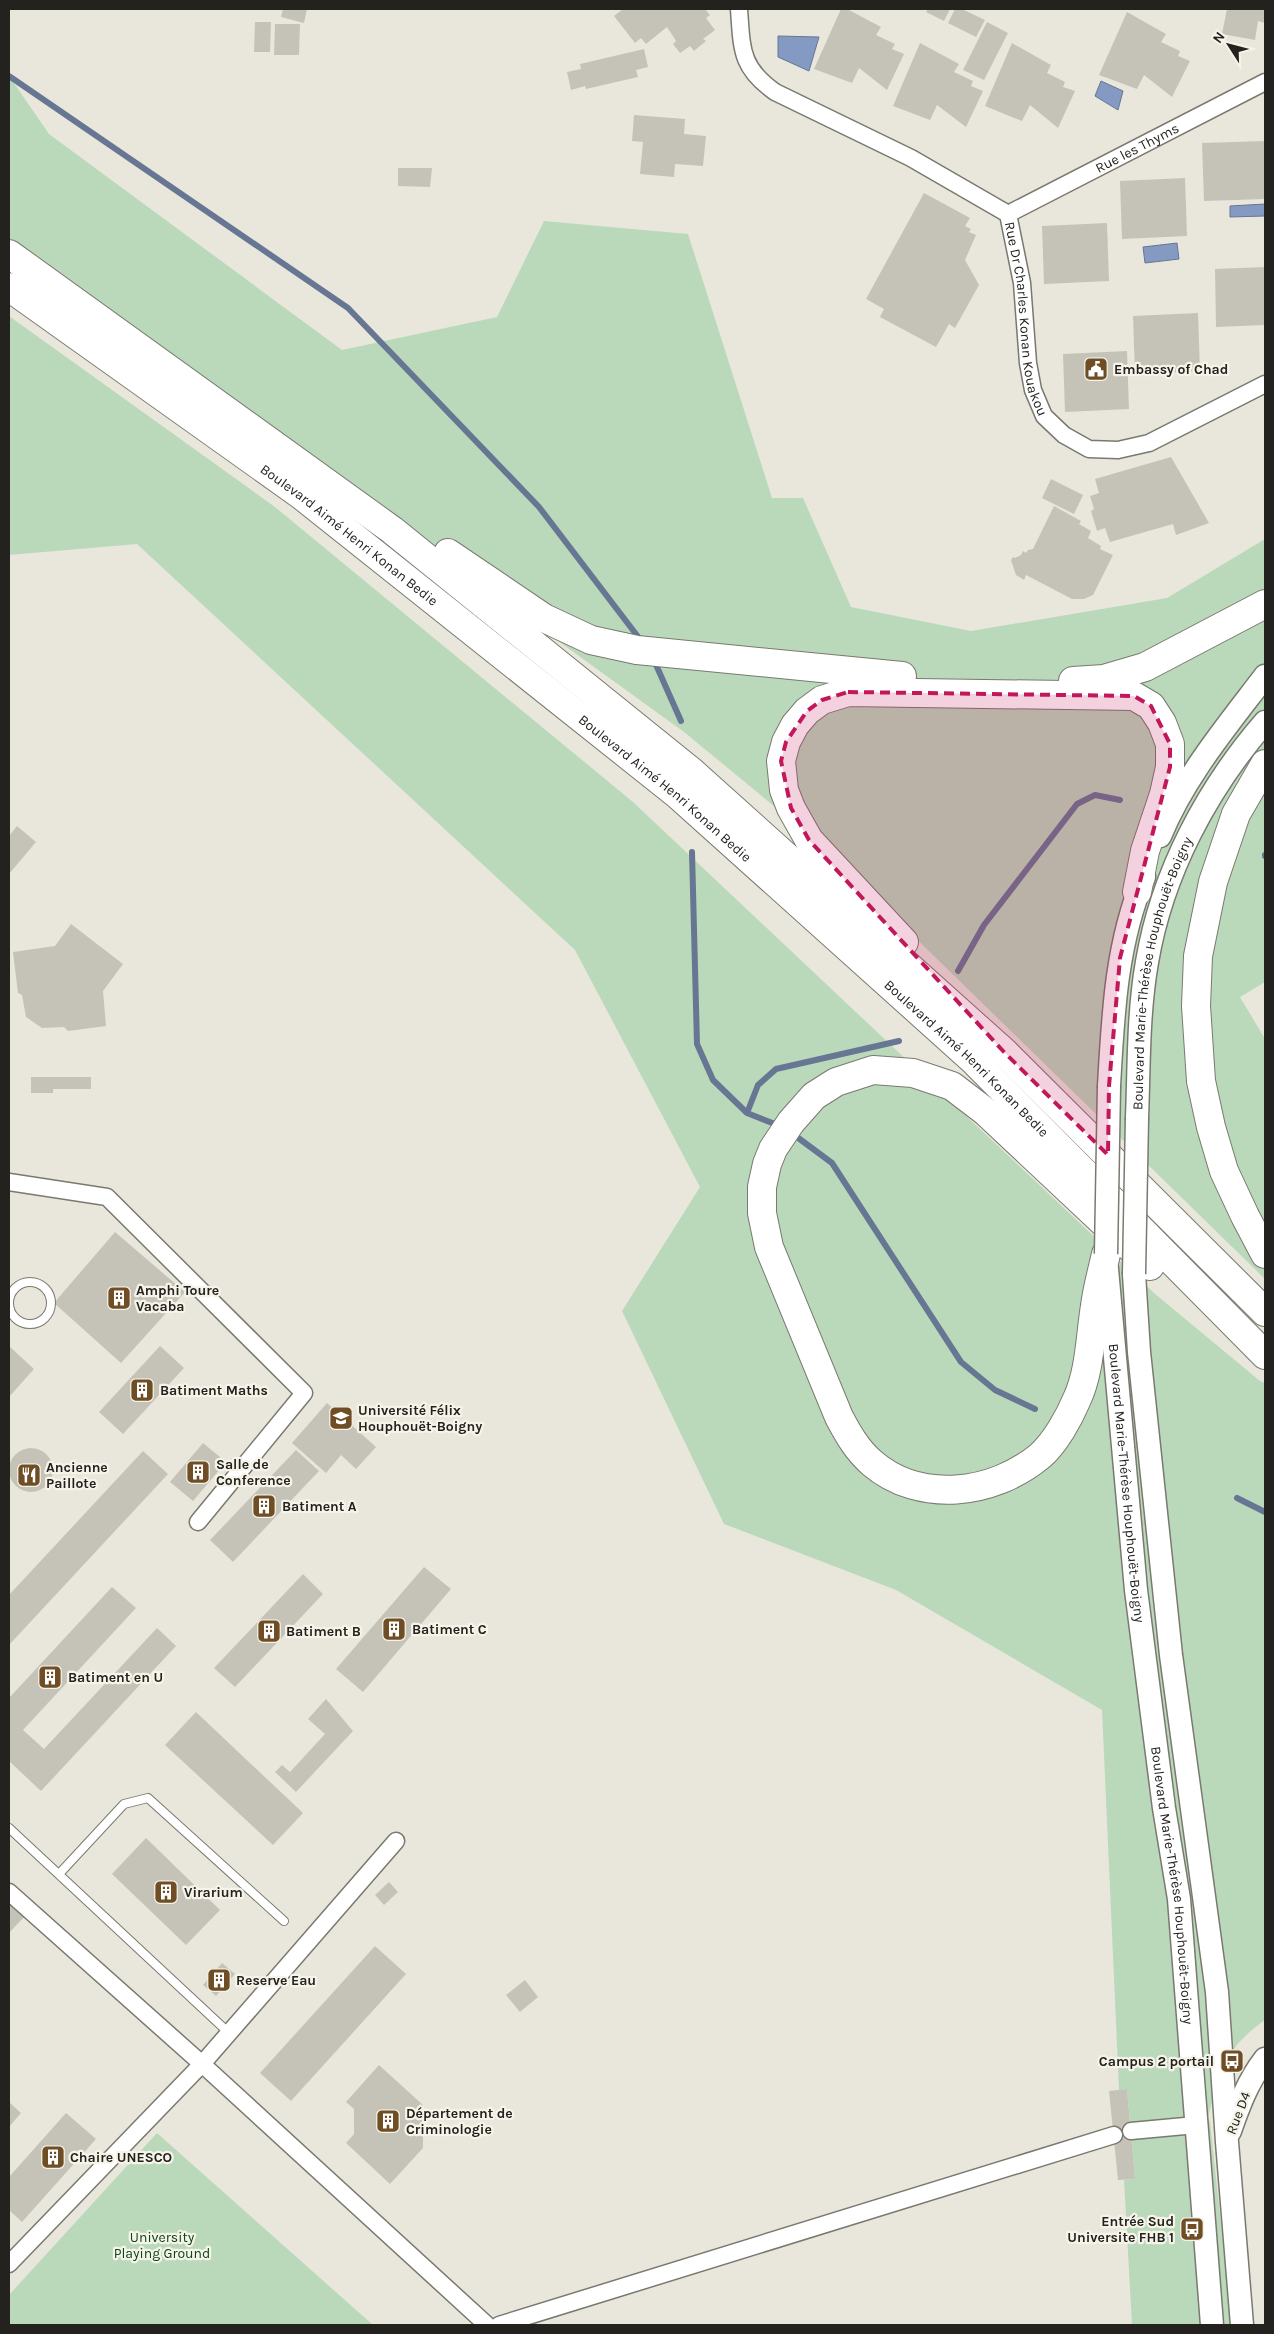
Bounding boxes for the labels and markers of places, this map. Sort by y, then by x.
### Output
public building icon: Embassy of Chad [1083,356,1109,382]
place label: Embassy of Chad [1114,361,1228,378]
place label: Amphi Toure Vacaba [136,1282,219,1315]
building icon: Amphi Toure Vacaba [106,1285,132,1311]
building icon: Batiment Maths [129,1377,155,1403]
place label: Batiment Maths [160,1382,268,1399]
place label: Université Félix Houphouët-Boigny [358,1402,482,1435]
school or university icon: Université Félix Houphouët-Boigny [328,1405,354,1431]
place label: Salle de Conference [216,1456,291,1489]
place label: Ancienne Paillote [46,1459,108,1492]
building icon: Salle de Conference [185,1459,211,1485]
restaurant icon: Ancienne Paillote [16,1462,42,1488]
building icon: Batiment A [251,1493,277,1519]
place label: Batiment A [282,1498,357,1515]
building icon: Batiment C [381,1616,407,1642]
building icon: Batiment B [256,1618,282,1644]
place label: Batiment C [412,1621,487,1638]
place label: Batiment B [286,1623,361,1640]
building icon: Batiment en U [37,1664,63,1690]
place label: Batiment en U [68,1669,163,1686]
building icon: Virarium [153,1879,179,1905]
place label: Virarium [184,1884,243,1901]
building icon: Reserve Eau [206,1967,232,1993]
place label: Reserve Eau [236,1972,316,1989]
bus stop icon: Campus 2 portail [1219,2048,1245,2074]
place label: Campus 2 portail [1099,2053,1214,2070]
place label: Département de Criminologie [406,2105,513,2138]
building icon: Département de Criminologie [375,2108,401,2134]
building icon: Chaire UNESCO [40,2144,66,2170]
place label: Chaire UNESCO [70,2149,172,2166]
place label: Entrée Sud Universite FHB 1 [1067,2213,1174,2246]
bus stop icon: Entrée Sud Universite FHB 1 [1179,2216,1205,2242]

